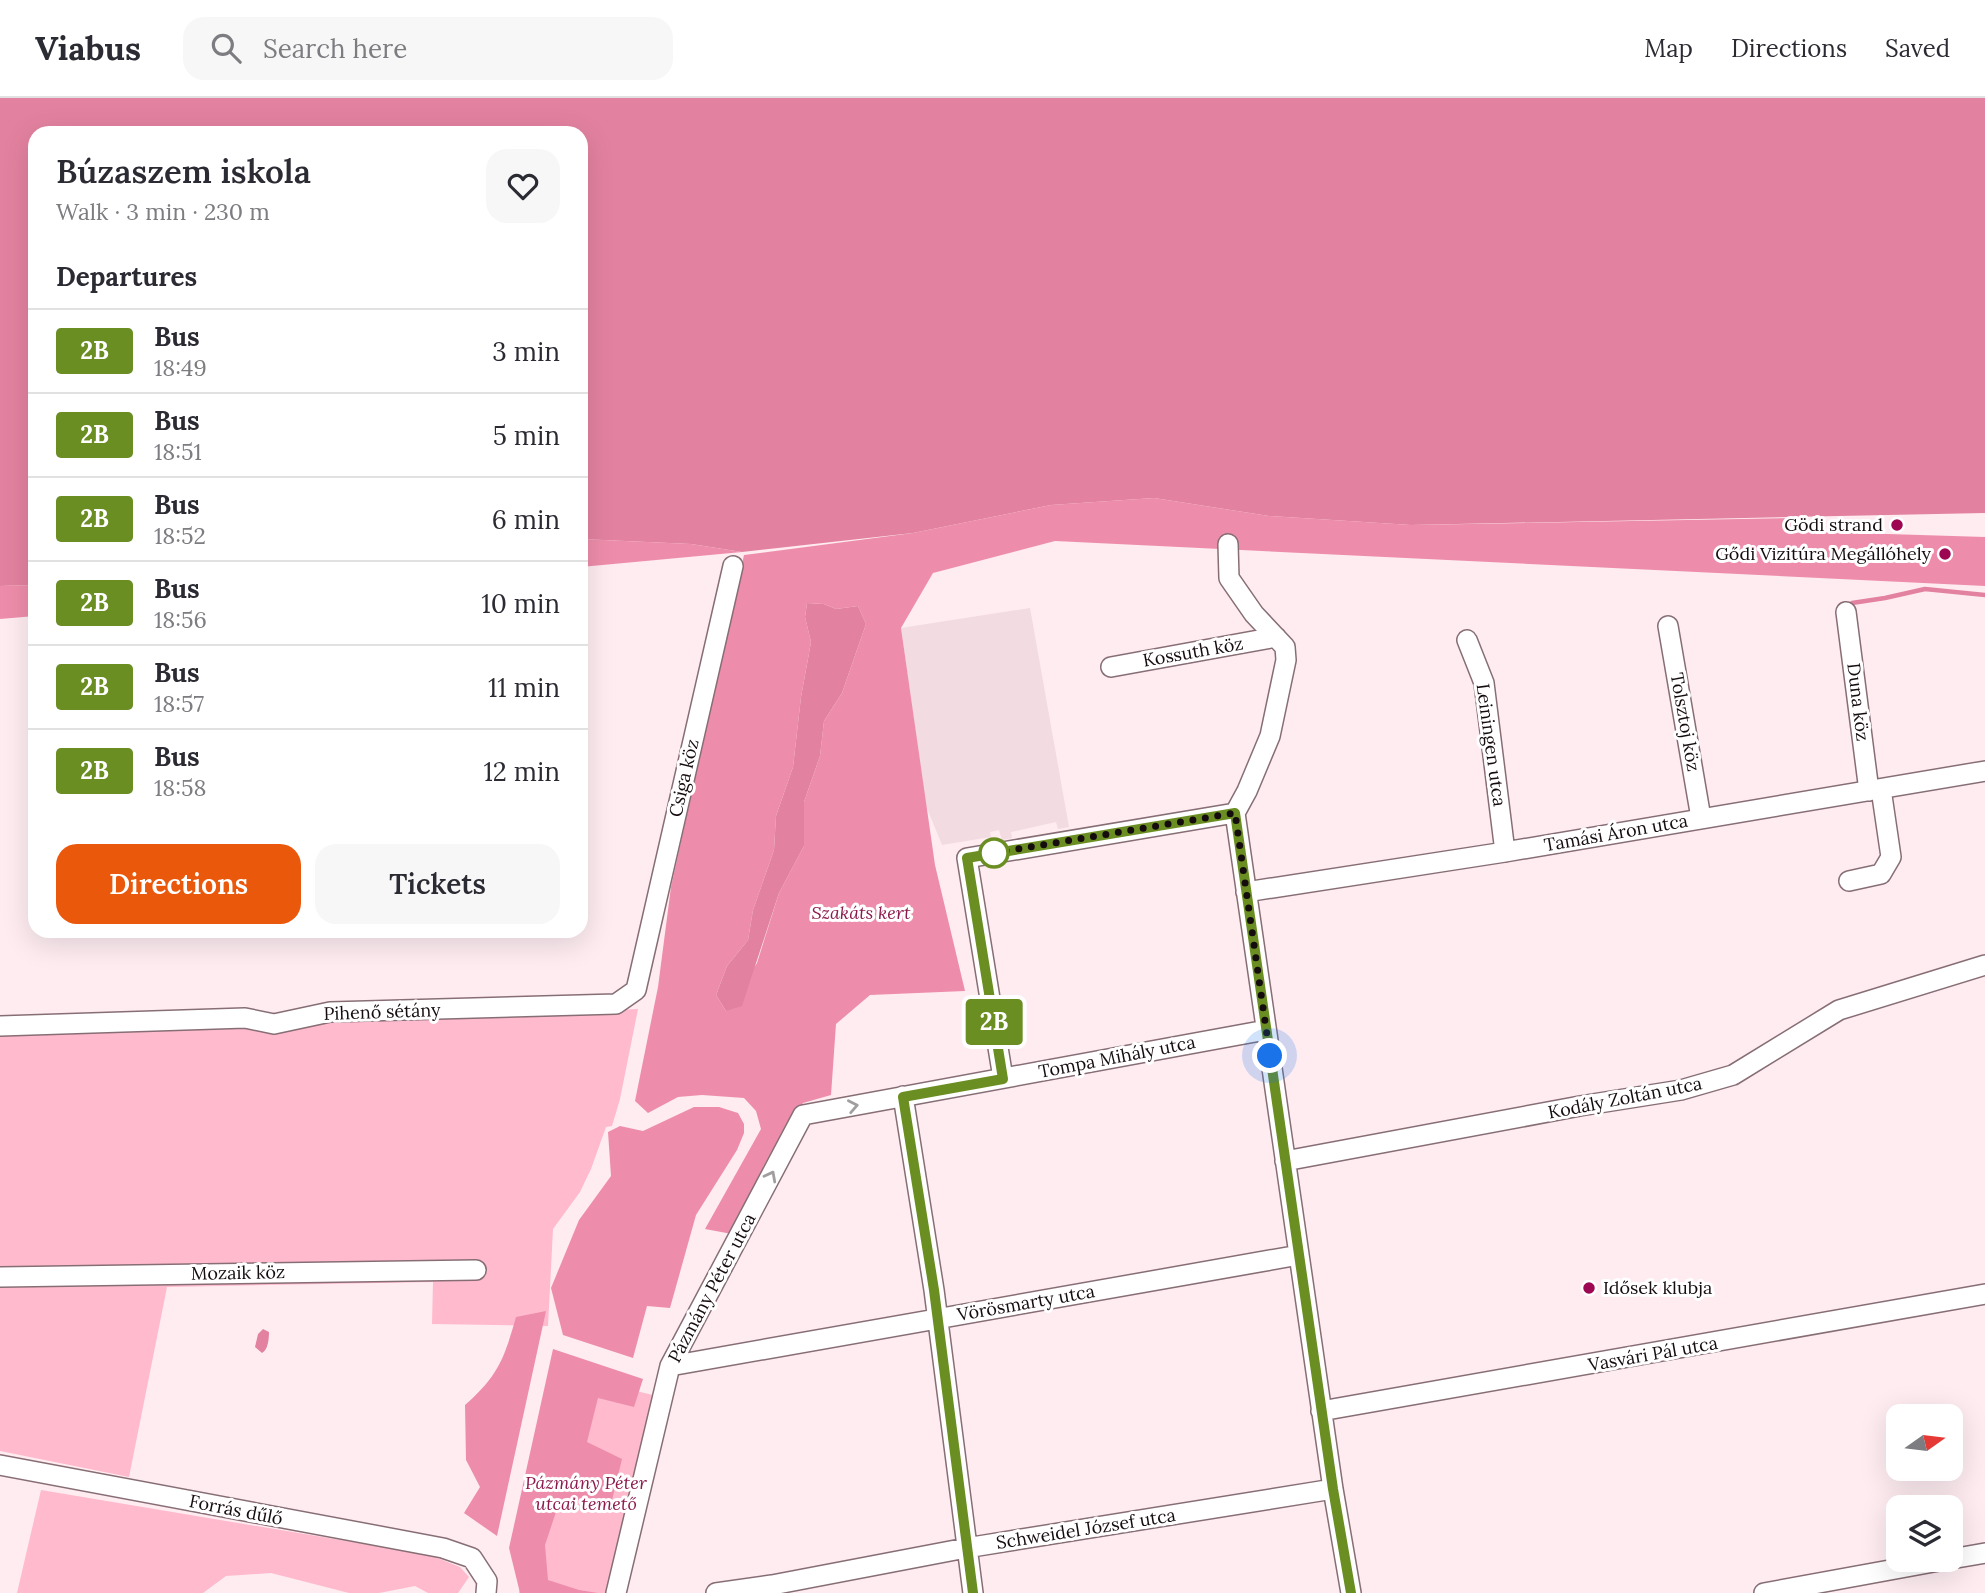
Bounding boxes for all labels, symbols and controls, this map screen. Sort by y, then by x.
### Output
search box [183,17,673,80]
text: Viabus [35,27,141,69]
icon: search [207,29,245,67]
text: Search here [263,32,407,65]
text: Map [1644,33,1693,64]
text: Directions [1731,33,1847,64]
text: Saved [1885,33,1950,64]
button: heart [486,149,560,223]
text: Búzaszem iskola [56,150,311,192]
text: Walk · 3 min · 230 m [56,197,270,226]
text: Departures [56,260,197,293]
text: Bus [154,320,200,353]
text: 2B [80,335,109,366]
text: 3 min [492,335,560,368]
text: 18:49 [154,353,207,382]
text: Bus [154,404,200,437]
text: 2B [80,419,109,450]
text: 5 min [493,419,560,452]
text: 18:51 [154,437,202,466]
text: Bus [154,488,200,521]
text: 2B [80,503,109,534]
text: 6 min [492,503,560,536]
place label: Gödi strand [1784,513,1883,536]
marker: Gödi strand [1889,517,1905,533]
text: 18:52 [154,521,206,550]
place label: Gődi Vizitúra Megállóhely [1715,542,1931,565]
marker: Gődi Vizitúra Megállóhely [1937,546,1953,562]
text: Bus [154,572,200,605]
text: 2B [80,587,109,618]
text: 10 min [481,587,560,620]
text: 18:56 [154,605,207,634]
street label: Kossuth köz [1141,631,1245,672]
text: Bus [154,656,200,689]
street label: Duna köz [1842,662,1875,742]
text: 2B [80,671,109,702]
text: 11 min [488,671,560,704]
street label: Tolsztoj köz [1666,671,1705,773]
street label: Leiningen utca [1471,682,1512,808]
text: 18:57 [154,689,204,718]
street label: Csiga köz [663,737,704,819]
text: Bus [154,740,200,773]
text: 2B [80,755,109,786]
text: 12 min [483,755,560,788]
text: 18:58 [154,773,207,802]
street label: Tamási Áron utca [1542,809,1690,856]
unlabelled marker [979,838,1009,868]
button: Directions [56,844,301,924]
button: Tickets [315,844,560,924]
park label: Szakáts kert [811,901,911,924]
street label: Pihenő sétány [323,998,441,1025]
line badge: 2B [962,999,1026,1045]
text: 2B [980,1006,1008,1037]
street label: Tompa Mihály utca [1037,1030,1197,1083]
your location [1252,1038,1287,1073]
street label: Kodály Zoltán utca [1546,1071,1704,1124]
one-way arrow [847,1099,859,1114]
one-way arrow [763,1171,776,1183]
street label: Pázmány Péter utca [662,1209,761,1366]
street label: Mozaik köz [191,1260,285,1285]
place label: Idősek klubja [1603,1276,1712,1299]
street label: Vörösmarty utca [954,1279,1096,1326]
marker: Idősek klubja [1581,1280,1597,1296]
street label: Vasvári Pál utca [1585,1331,1719,1376]
north arrow [1886,1404,1964,1480]
map controls [1886,1404,1963,1572]
park label: Pázmány Péter utcai temető [525,1471,648,1515]
street label: Forrás dűlő [187,1489,285,1530]
button: layers [1886,1495,1963,1572]
street label: Schweidel József utca [995,1503,1177,1554]

